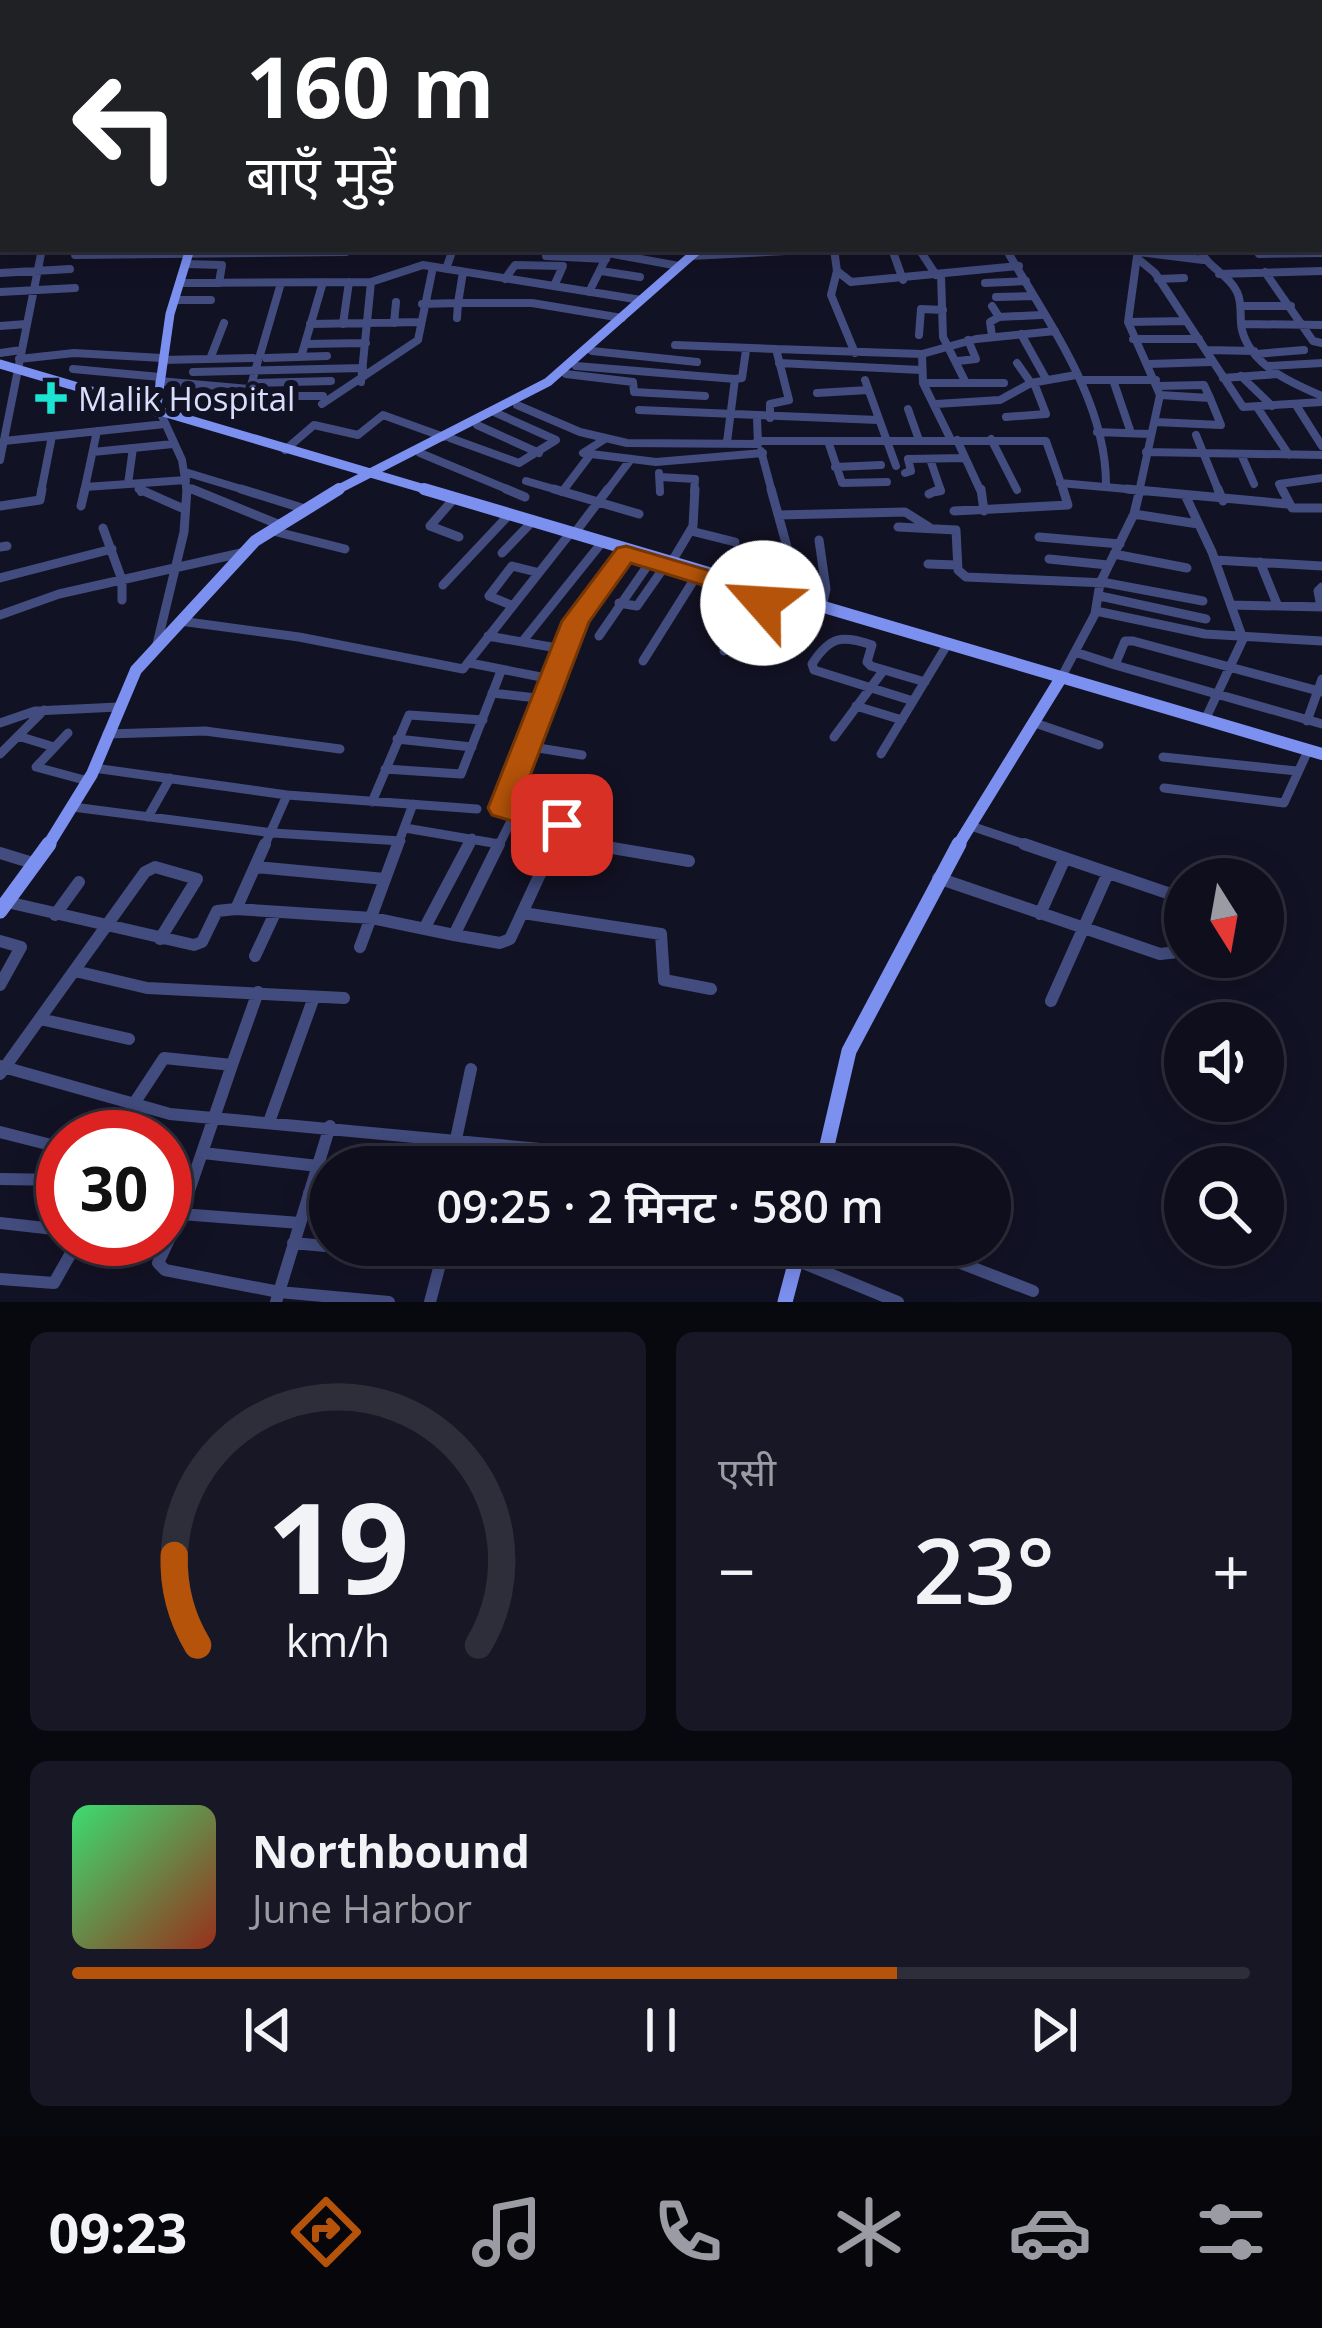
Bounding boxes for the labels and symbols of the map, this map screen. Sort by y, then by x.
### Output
place label: Malik Hospital [78,376,295,421]
marker: Malik Hospital [35,382,67,414]
position arrow [700,540,826,666]
pin [511,774,613,876]
north arrow [1164,858,1284,978]
speed limit sign: 30 [36,1110,192,1266]

